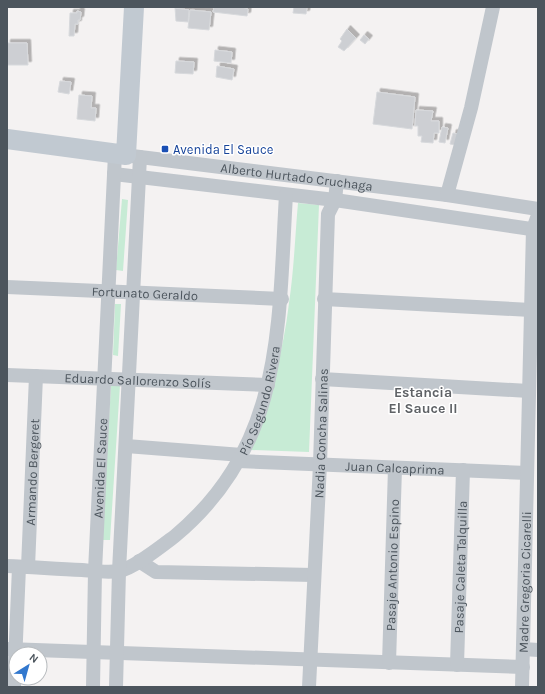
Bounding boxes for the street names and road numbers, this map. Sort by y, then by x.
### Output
street label: Alberto Hurtado Cruchaga [220,160,374,193]
street label: Fortunato Geraldo [91,283,198,303]
street label: Pío Segundo Rivera [235,345,282,458]
street label: Nadia Concha Salinas [311,368,331,499]
street label: Eduardo Sallorenzo Solís [64,370,212,390]
street label: Avenida El Sauce [90,417,110,519]
street label: Armando Bergeret [22,418,42,526]
street label: Juan Calcaprima [345,458,445,477]
street label: Pasaje Antonio Espino [382,499,402,631]
street label: Pasaje Caleta Talquilla [450,500,470,634]
street label: Madre Gregoria Cicarelli [515,511,534,653]

